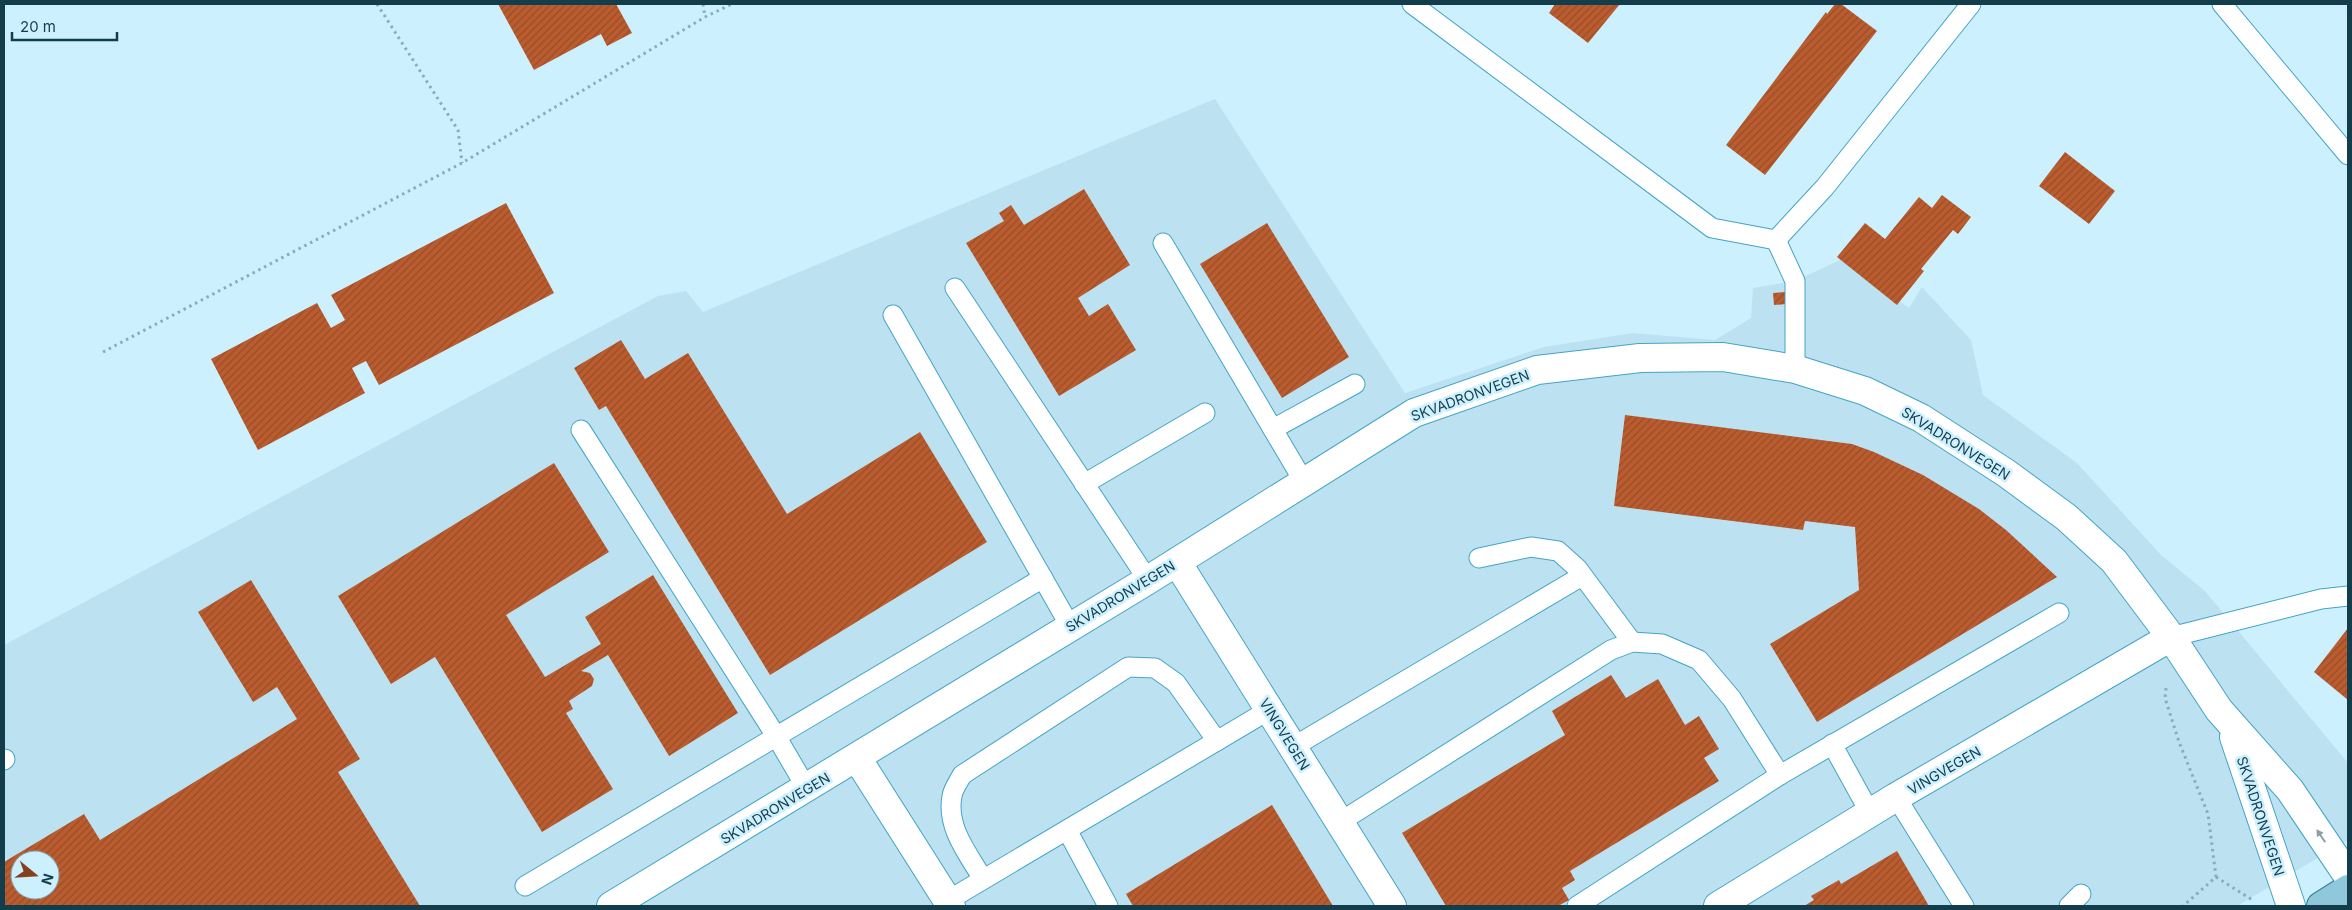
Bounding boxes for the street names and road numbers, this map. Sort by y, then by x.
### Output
street label: SKVADRONVEGEN [1409,366,1531,424]
street label: SKVADRONVEGEN [1899,403,2013,483]
street label: SKVADRONVEGEN [1062,557,1178,635]
street label: VINGVEGEN [1256,695,1314,773]
street label: VINGVEGEN [1904,742,1984,798]
street label: SKVADRONVEGEN [2234,754,2288,878]
street label: SKVADRONVEGEN [717,769,833,847]

